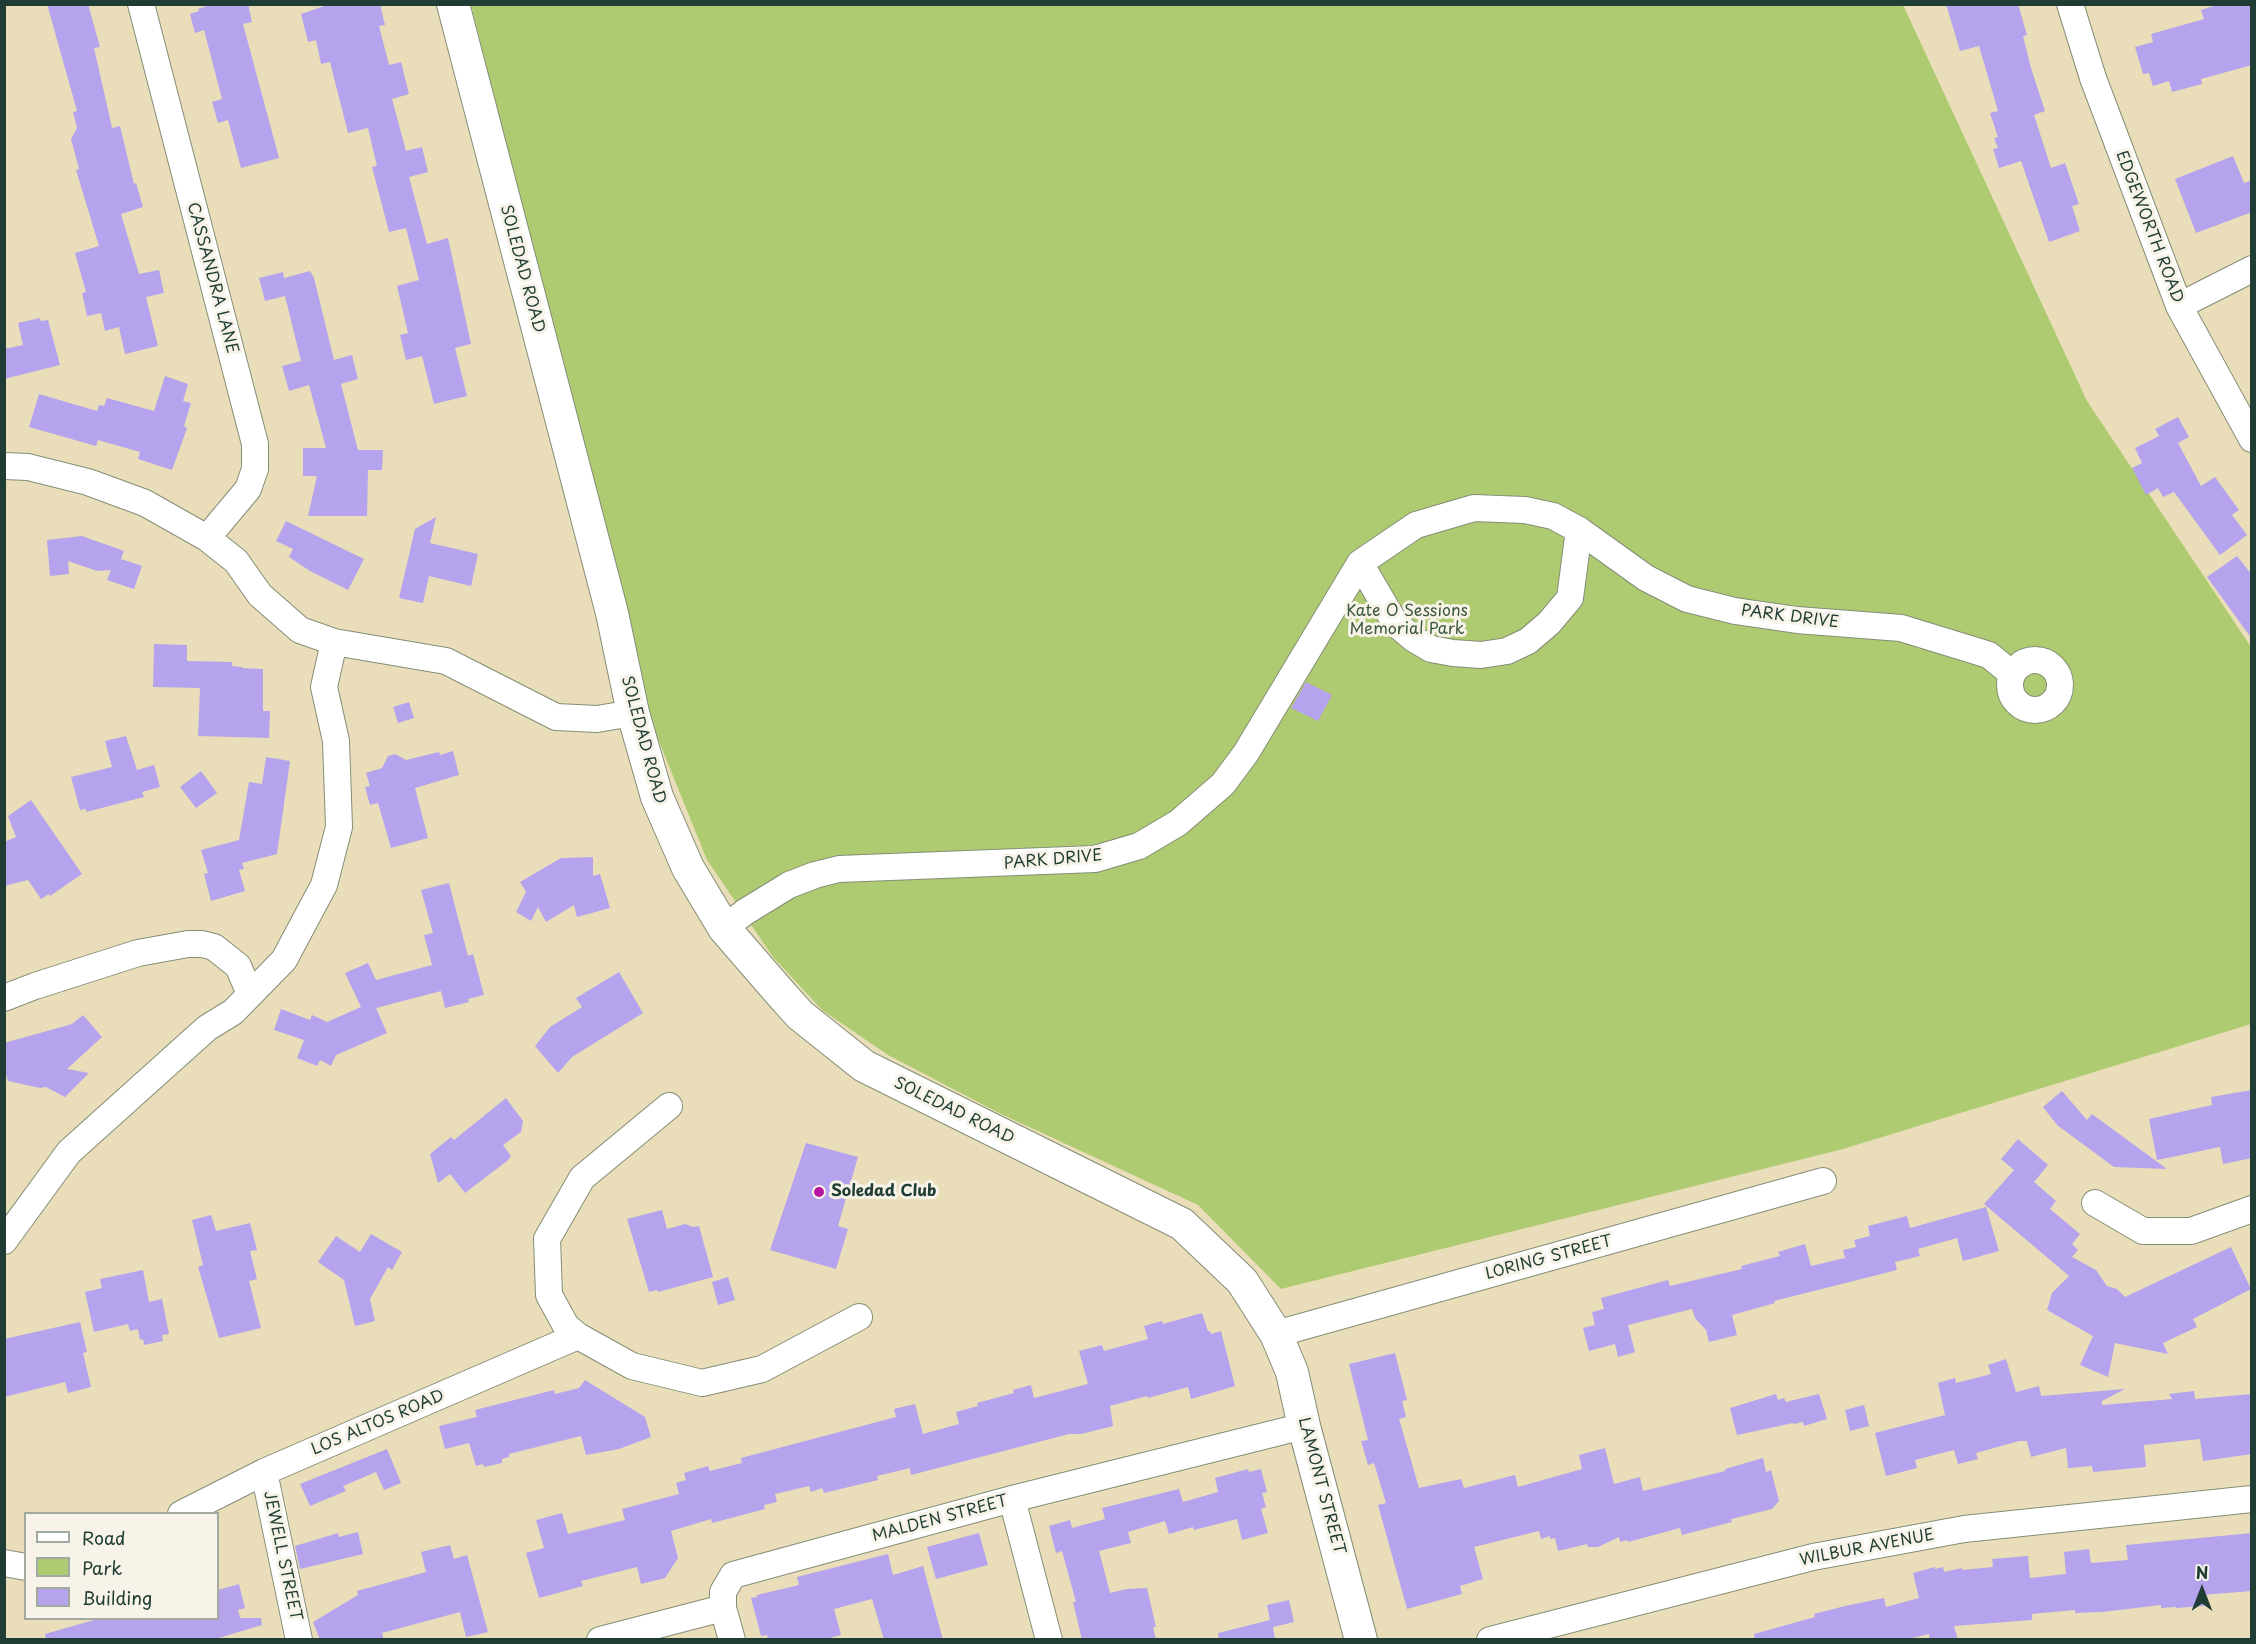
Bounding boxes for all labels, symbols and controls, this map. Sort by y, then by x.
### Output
street label: EDGEWORTH ROAD [2111,148,2187,306]
street label: CASSANDRA LANE [183,200,241,356]
street label: SOLEDAD ROAD [496,203,548,335]
street label: PARK DRIVE [1740,601,1840,633]
park label: Kate O Sessions Memorial Park [1346,602,1468,640]
street label: SOLEDAD ROAD [617,674,669,806]
street label: PARK DRIVE [1003,846,1103,874]
street label: SOLEDAD ROAD [891,1074,1017,1148]
place label: Soledad Club [831,1182,936,1202]
marker: Soledad Club [812,1185,826,1199]
street label: LORING STREET [1483,1232,1615,1284]
street label: LOS ALTOS ROAD [309,1386,447,1460]
street label: LAMONT STREET [1293,1415,1349,1557]
street label: JEWELL STREET [259,1489,305,1623]
street label: MALDEN STREET [870,1492,1010,1546]
legend [24,1512,219,1620]
text: Road [82,1524,126,1551]
street label: WILBUR AVENUE [1798,1526,1936,1570]
text: Park [82,1554,122,1581]
north arrow [2172,1560,2232,1620]
text: N [2196,1560,2208,1584]
text: Building [82,1584,152,1611]

